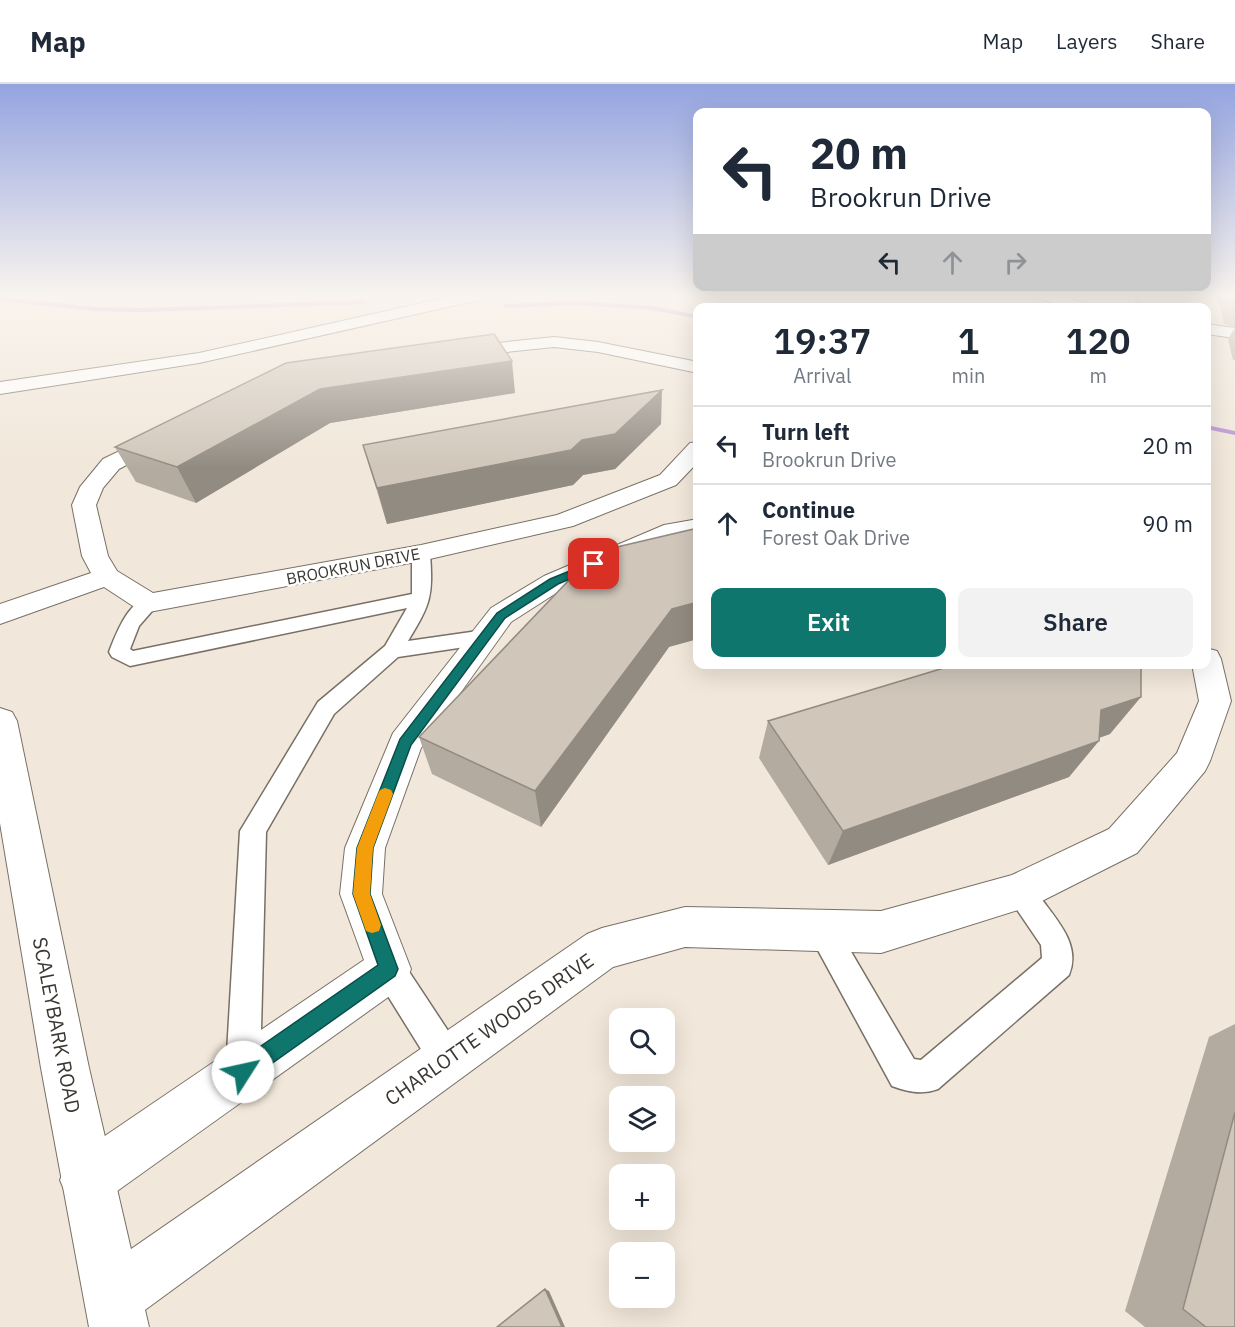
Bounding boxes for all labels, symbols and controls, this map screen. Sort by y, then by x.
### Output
text: Map [30,23,86,60]
text: Map [983,27,1023,55]
text: Layers [1056,27,1118,55]
text: Share [1151,27,1205,55]
text: 20 m [810,126,908,181]
icon: left [711,132,789,210]
text: Brookrun Drive [810,179,992,214]
icon: left [873,246,906,279]
icon: ahead [936,246,969,279]
icon: right [999,246,1032,279]
text: 19:37 [773,317,871,364]
text: 1 [958,317,979,364]
text: 120 [1066,317,1131,364]
text: Arrival [793,362,851,389]
text: min [952,362,985,389]
text: m [1089,362,1107,389]
text: Turn left [762,417,850,446]
icon: left [711,429,744,462]
text: 20 m [1142,431,1193,460]
text: Brookrun Drive [762,446,896,473]
text: Continue [762,495,855,524]
icon: ahead [711,507,744,540]
text: 90 m [1142,509,1193,538]
text: Forest Oak Drive [762,524,910,551]
pin [568,538,619,589]
street label: BROOKRUN DRIVE [284,543,422,589]
icon: arrive [577,547,610,580]
button: Exit [711,588,946,657]
button: Share [958,588,1193,657]
street label: SCALEYBARK ROAD [27,935,87,1115]
street label: CHARLOTTE WOODS DRIVE [379,947,599,1111]
map controls [609,1008,675,1308]
button: search [609,1008,675,1074]
position arrow [211,1040,275,1104]
button: layers [609,1086,675,1152]
button: + [609,1164,675,1230]
button: − [609,1242,675,1308]

